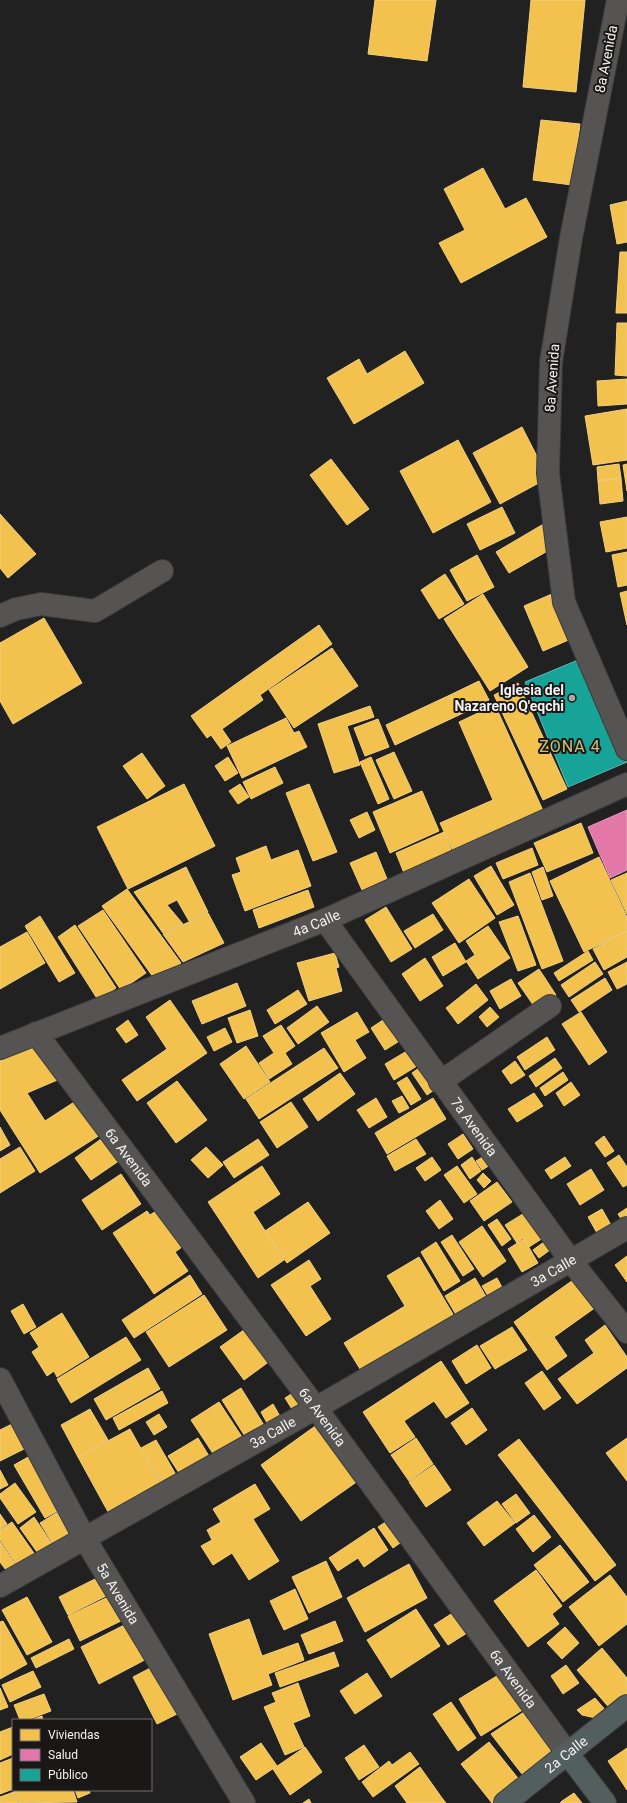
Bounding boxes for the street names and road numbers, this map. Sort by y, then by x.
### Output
street label: 8a Avenida [592,24,620,94]
street label: 8a Avenida [542,343,562,413]
street label: 4a Calle [290,906,343,940]
street label: 7a Avenida [448,1094,501,1159]
street label: 6a Avenida [102,1125,156,1189]
street label: 3a Calle [528,1251,579,1290]
street label: 6a Avenida [296,1385,349,1449]
street label: 3a Calle [247,1413,298,1452]
street label: 5a Avenida [93,1560,142,1627]
street label: 6a Avenida [487,1646,540,1711]
street label: 2a Calle [542,1733,591,1776]

